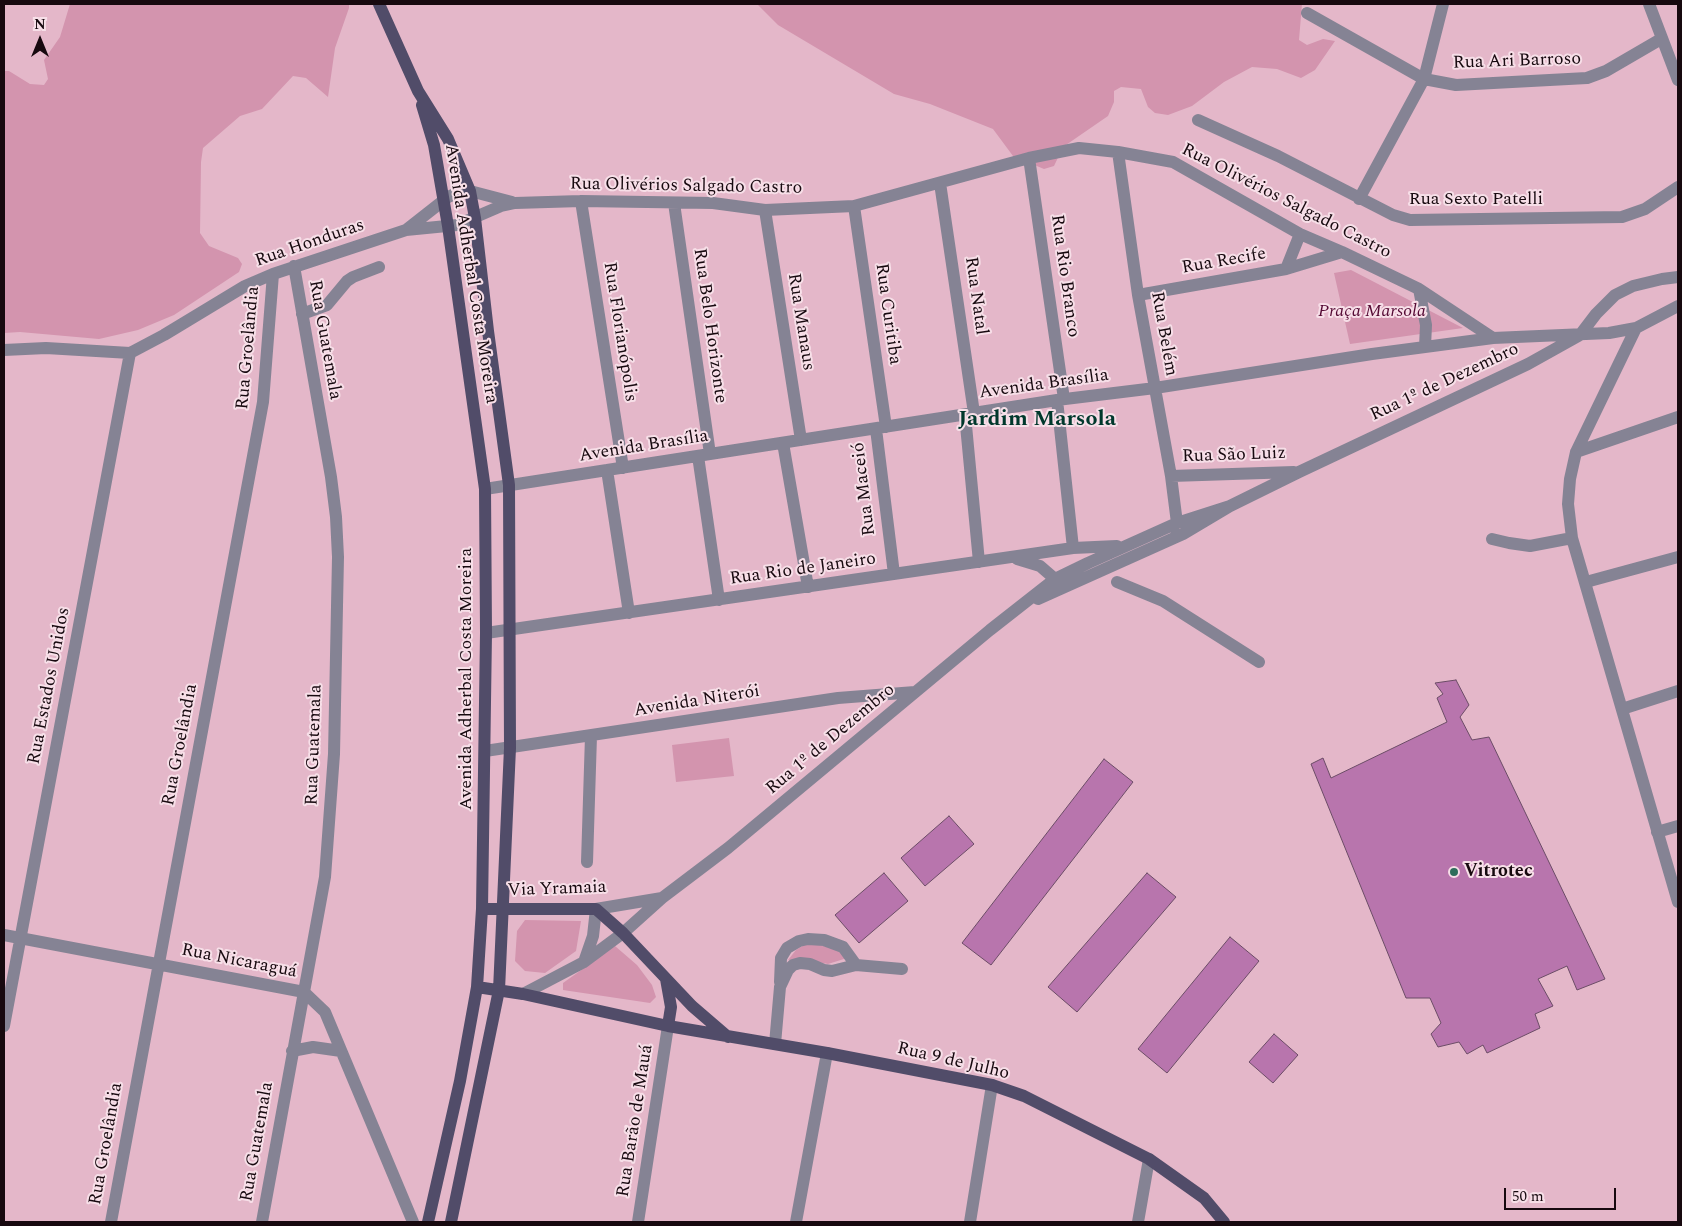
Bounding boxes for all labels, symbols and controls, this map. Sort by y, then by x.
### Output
text: N [34,14,46,35]
north arrow [15,15,65,65]
street label: Rua Ari Barroso [1453,49,1581,75]
street label: Rua Olivérios Salgado Castro [1178,140,1394,264]
street label: Avenida Adherbal Costa Moreira [439,143,501,405]
street label: Rua Olivérios Salgado Castro [570,174,802,200]
street label: Rua Sexto Patelli [1409,189,1543,211]
street label: Rua Rio Branco [1045,213,1083,339]
street label: Rua Honduras [253,215,367,273]
street label: Rua Recife [1180,244,1268,280]
street label: Rua Belo Horizonte [687,247,731,405]
street label: Rua Natal [959,256,991,336]
street label: Rua Florianópolis [597,260,641,404]
street label: Rua Curitiba [869,262,905,366]
street label: Rua Manaus [782,272,818,372]
street label: Rua Guatemala [303,278,345,402]
street label: Rua Groelândia [233,285,265,411]
street label: Rua Belém [1145,290,1181,378]
park label: Praça Marsola [1318,301,1426,323]
street label: Rua 1º de Dezembro [1367,339,1523,427]
street label: Avenida Brasília [978,365,1110,405]
district label: Jardim Marsola [958,408,1116,434]
street label: Avenida Brasília [578,426,710,468]
street label: Rua Maceió [849,441,881,537]
street label: Rua São Luiz [1182,443,1286,469]
street label: Avenida Adherbal Costa Moreira [456,548,478,810]
street label: Rua Rio de Janeiro [729,549,877,591]
street label: Rua Estados Unidos [24,606,76,766]
street label: Rua 1º de Dezembro [762,680,900,800]
street label: Avenida Niterói [633,681,761,723]
street label: Rua Groelândia [159,682,203,808]
street label: Rua Guatemala [302,684,328,806]
place label: Vitrotec [1464,861,1533,883]
marker: Vitrotec [1448,866,1460,878]
street label: Via Yramaia [507,877,607,903]
street label: Rua Nicaraguá [179,940,299,984]
street label: Rua 9 de Julho [895,1039,1011,1085]
street label: Rua Barão de Mauá [613,1043,659,1199]
street label: Rua Guatemala [237,1080,279,1204]
street label: Rua Groelândia [86,1081,128,1207]
scale bar [1507,1178,1620,1210]
text: 50 m [1512,1185,1544,1208]

